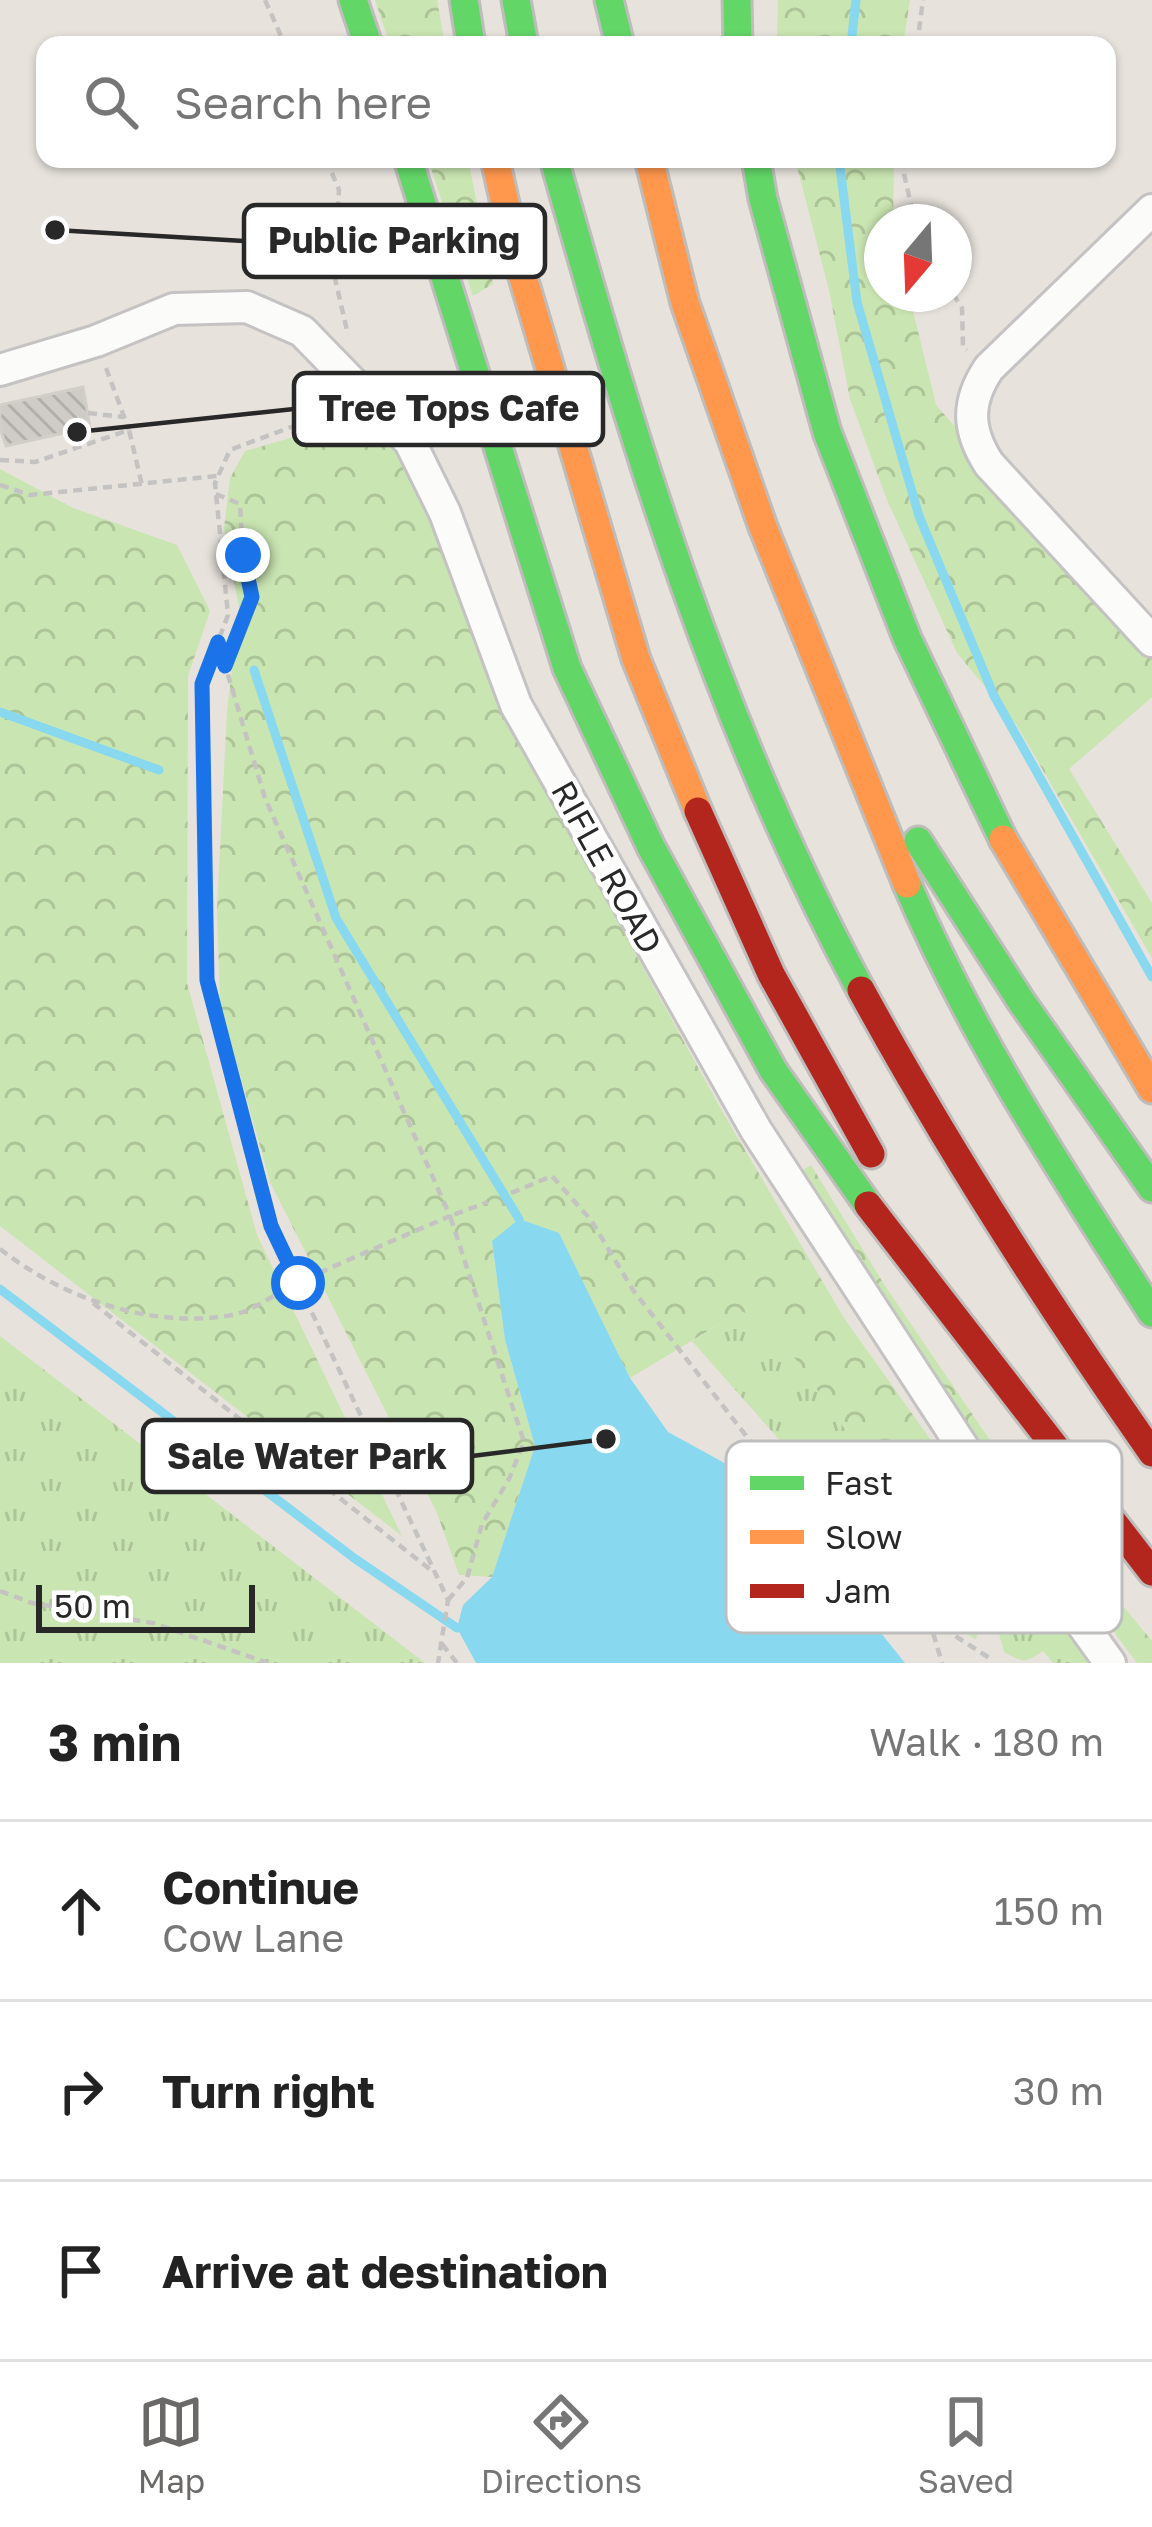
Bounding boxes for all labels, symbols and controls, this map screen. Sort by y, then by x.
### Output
search box [36,36,1116,168]
icon: search [78,69,144,135]
text: Search here [174,75,432,129]
north arrow [864,204,972,312]
callout: Public Parking [244,205,545,277]
text: Public Parking [268,218,520,261]
callout: Tree Tops Cafe [294,373,603,445]
text: Tree Tops Cafe [319,386,579,429]
route end [216,528,270,582]
street label: RIFLE ROAD [544,774,671,960]
route start [271,1256,325,1310]
callout: Sale Water Park [143,1420,472,1492]
text: Sale Water Park [167,1434,447,1477]
legend [726,1441,1122,1633]
text: Fast [825,1463,893,1502]
text: Slow [825,1517,903,1556]
text: Jam [825,1571,891,1610]
scale bar [36,1579,255,1632]
text: 50 m [54,1586,131,1625]
text: 3 min [48,1711,181,1772]
text: Walk · 180 m [869,1718,1104,1765]
text: Continue [162,1860,359,1914]
icon: ahead [48,1878,114,1944]
text: 150 m [994,1887,1104,1934]
text: Cow Lane [162,1914,344,1961]
icon: right [48,2058,114,2124]
text: Turn right [162,2064,375,2118]
text: 30 m [1013,2067,1104,2114]
icon: arrive [48,2238,114,2304]
text: Arrive at destination [162,2244,608,2298]
tab: Map [138,2389,205,2500]
tab: Directions [481,2389,642,2500]
tab: Saved [918,2389,1014,2500]

